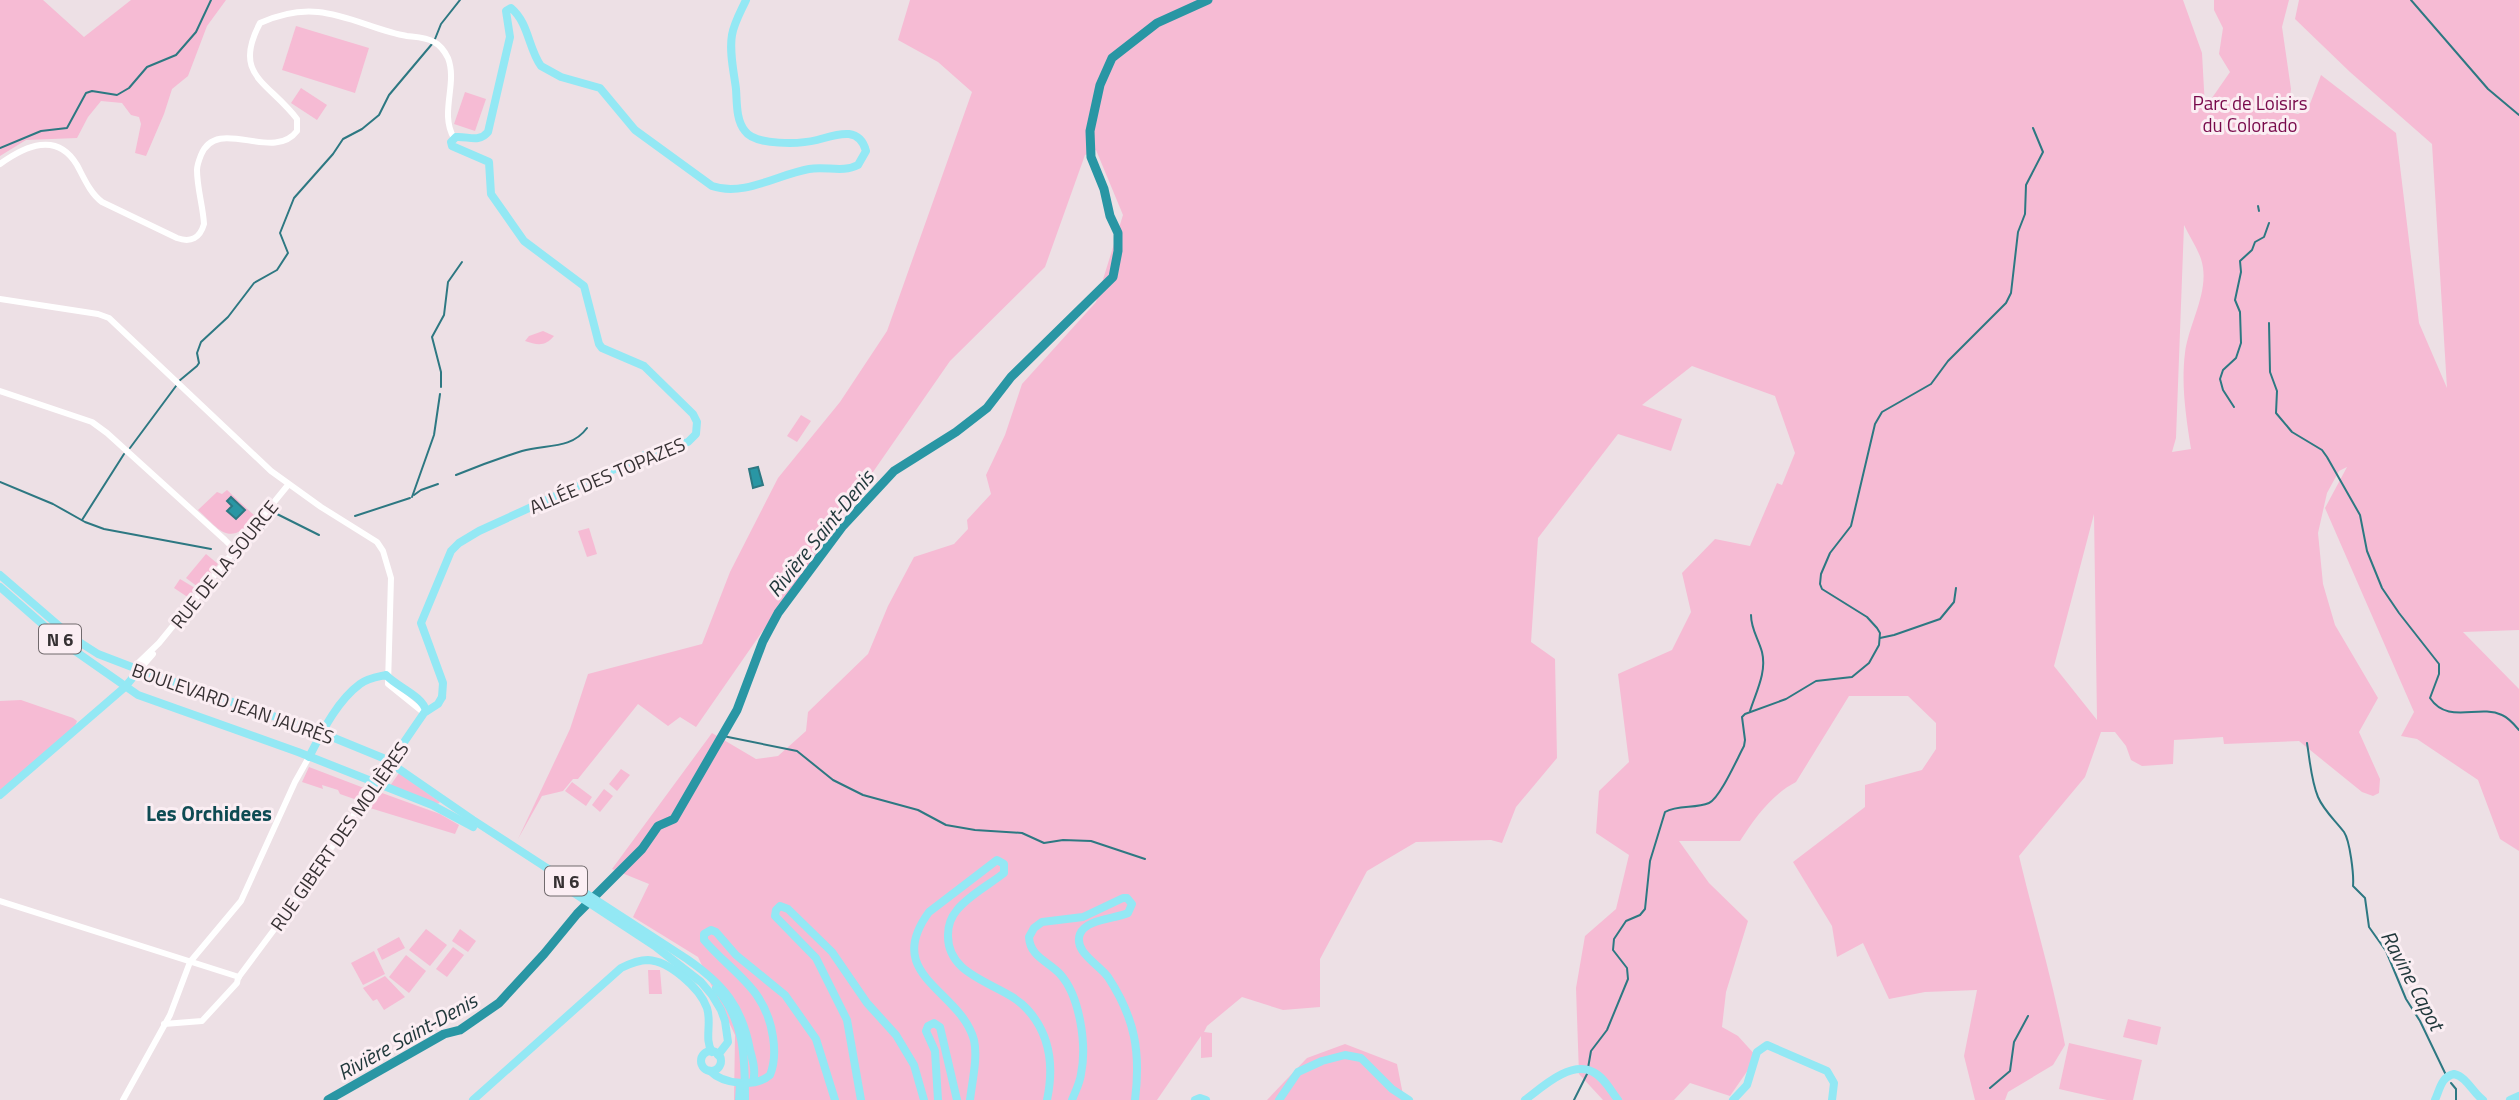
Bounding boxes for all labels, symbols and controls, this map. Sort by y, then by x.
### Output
park label: Parc de Loisirs du Colorado [2193,88,2308,139]
street label: ALLÉE DES TOPAZES [524,429,690,521]
water label: Rivière Saint-Denis [759,461,883,603]
street label: RUE DE LA SOURCE [163,494,285,634]
road number: N 6 [39,624,81,654]
street label: BOULEVARD JEAN JAURÈS [128,655,338,751]
street label: RUE GIBERT DES MOLIÈRES [263,735,415,937]
district label: Les Orchidees [146,797,272,829]
road number: N 6 [545,866,587,896]
water label: Ravine Capot [2373,924,2454,1038]
water label: Rivière Saint-Denis [331,983,484,1088]

